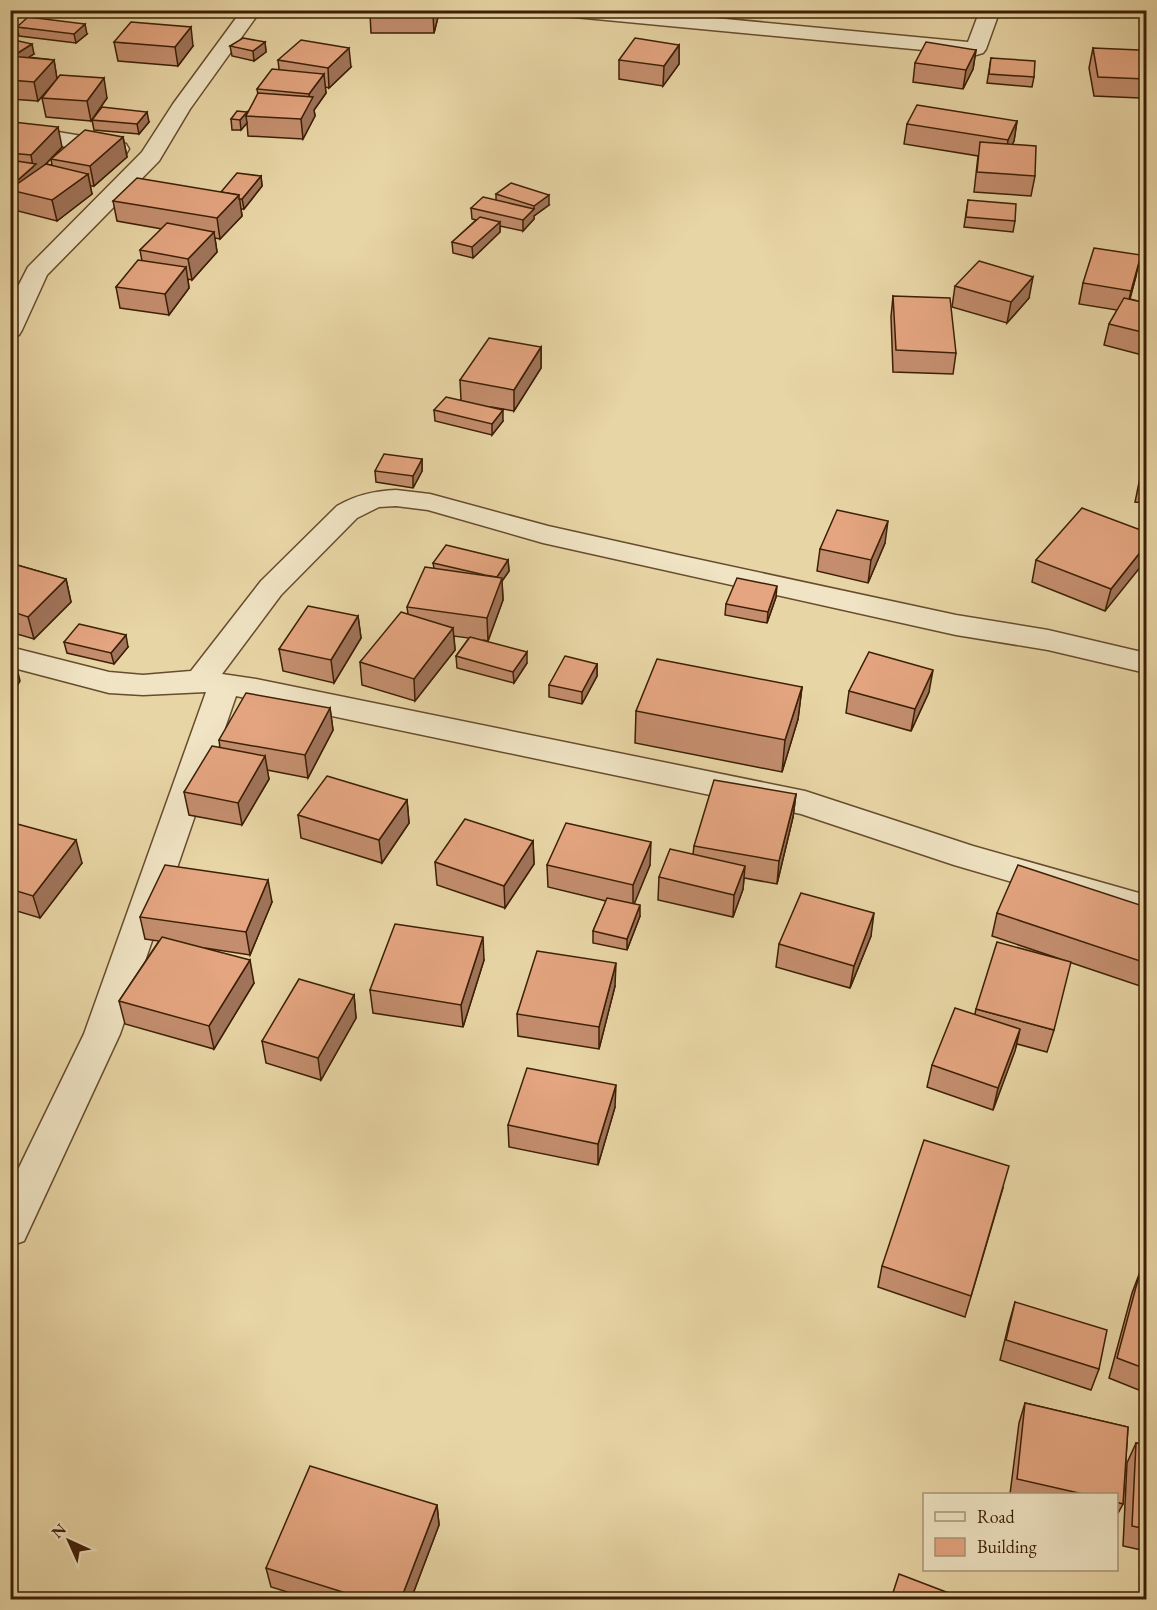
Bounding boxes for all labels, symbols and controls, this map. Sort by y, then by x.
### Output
legend [923,1493,1118,1571]
text: Road [977,1505,1016,1528]
north arrow [39,1511,99,1571]
text: N [47,1519,71,1543]
text: Building [977,1535,1037,1558]

